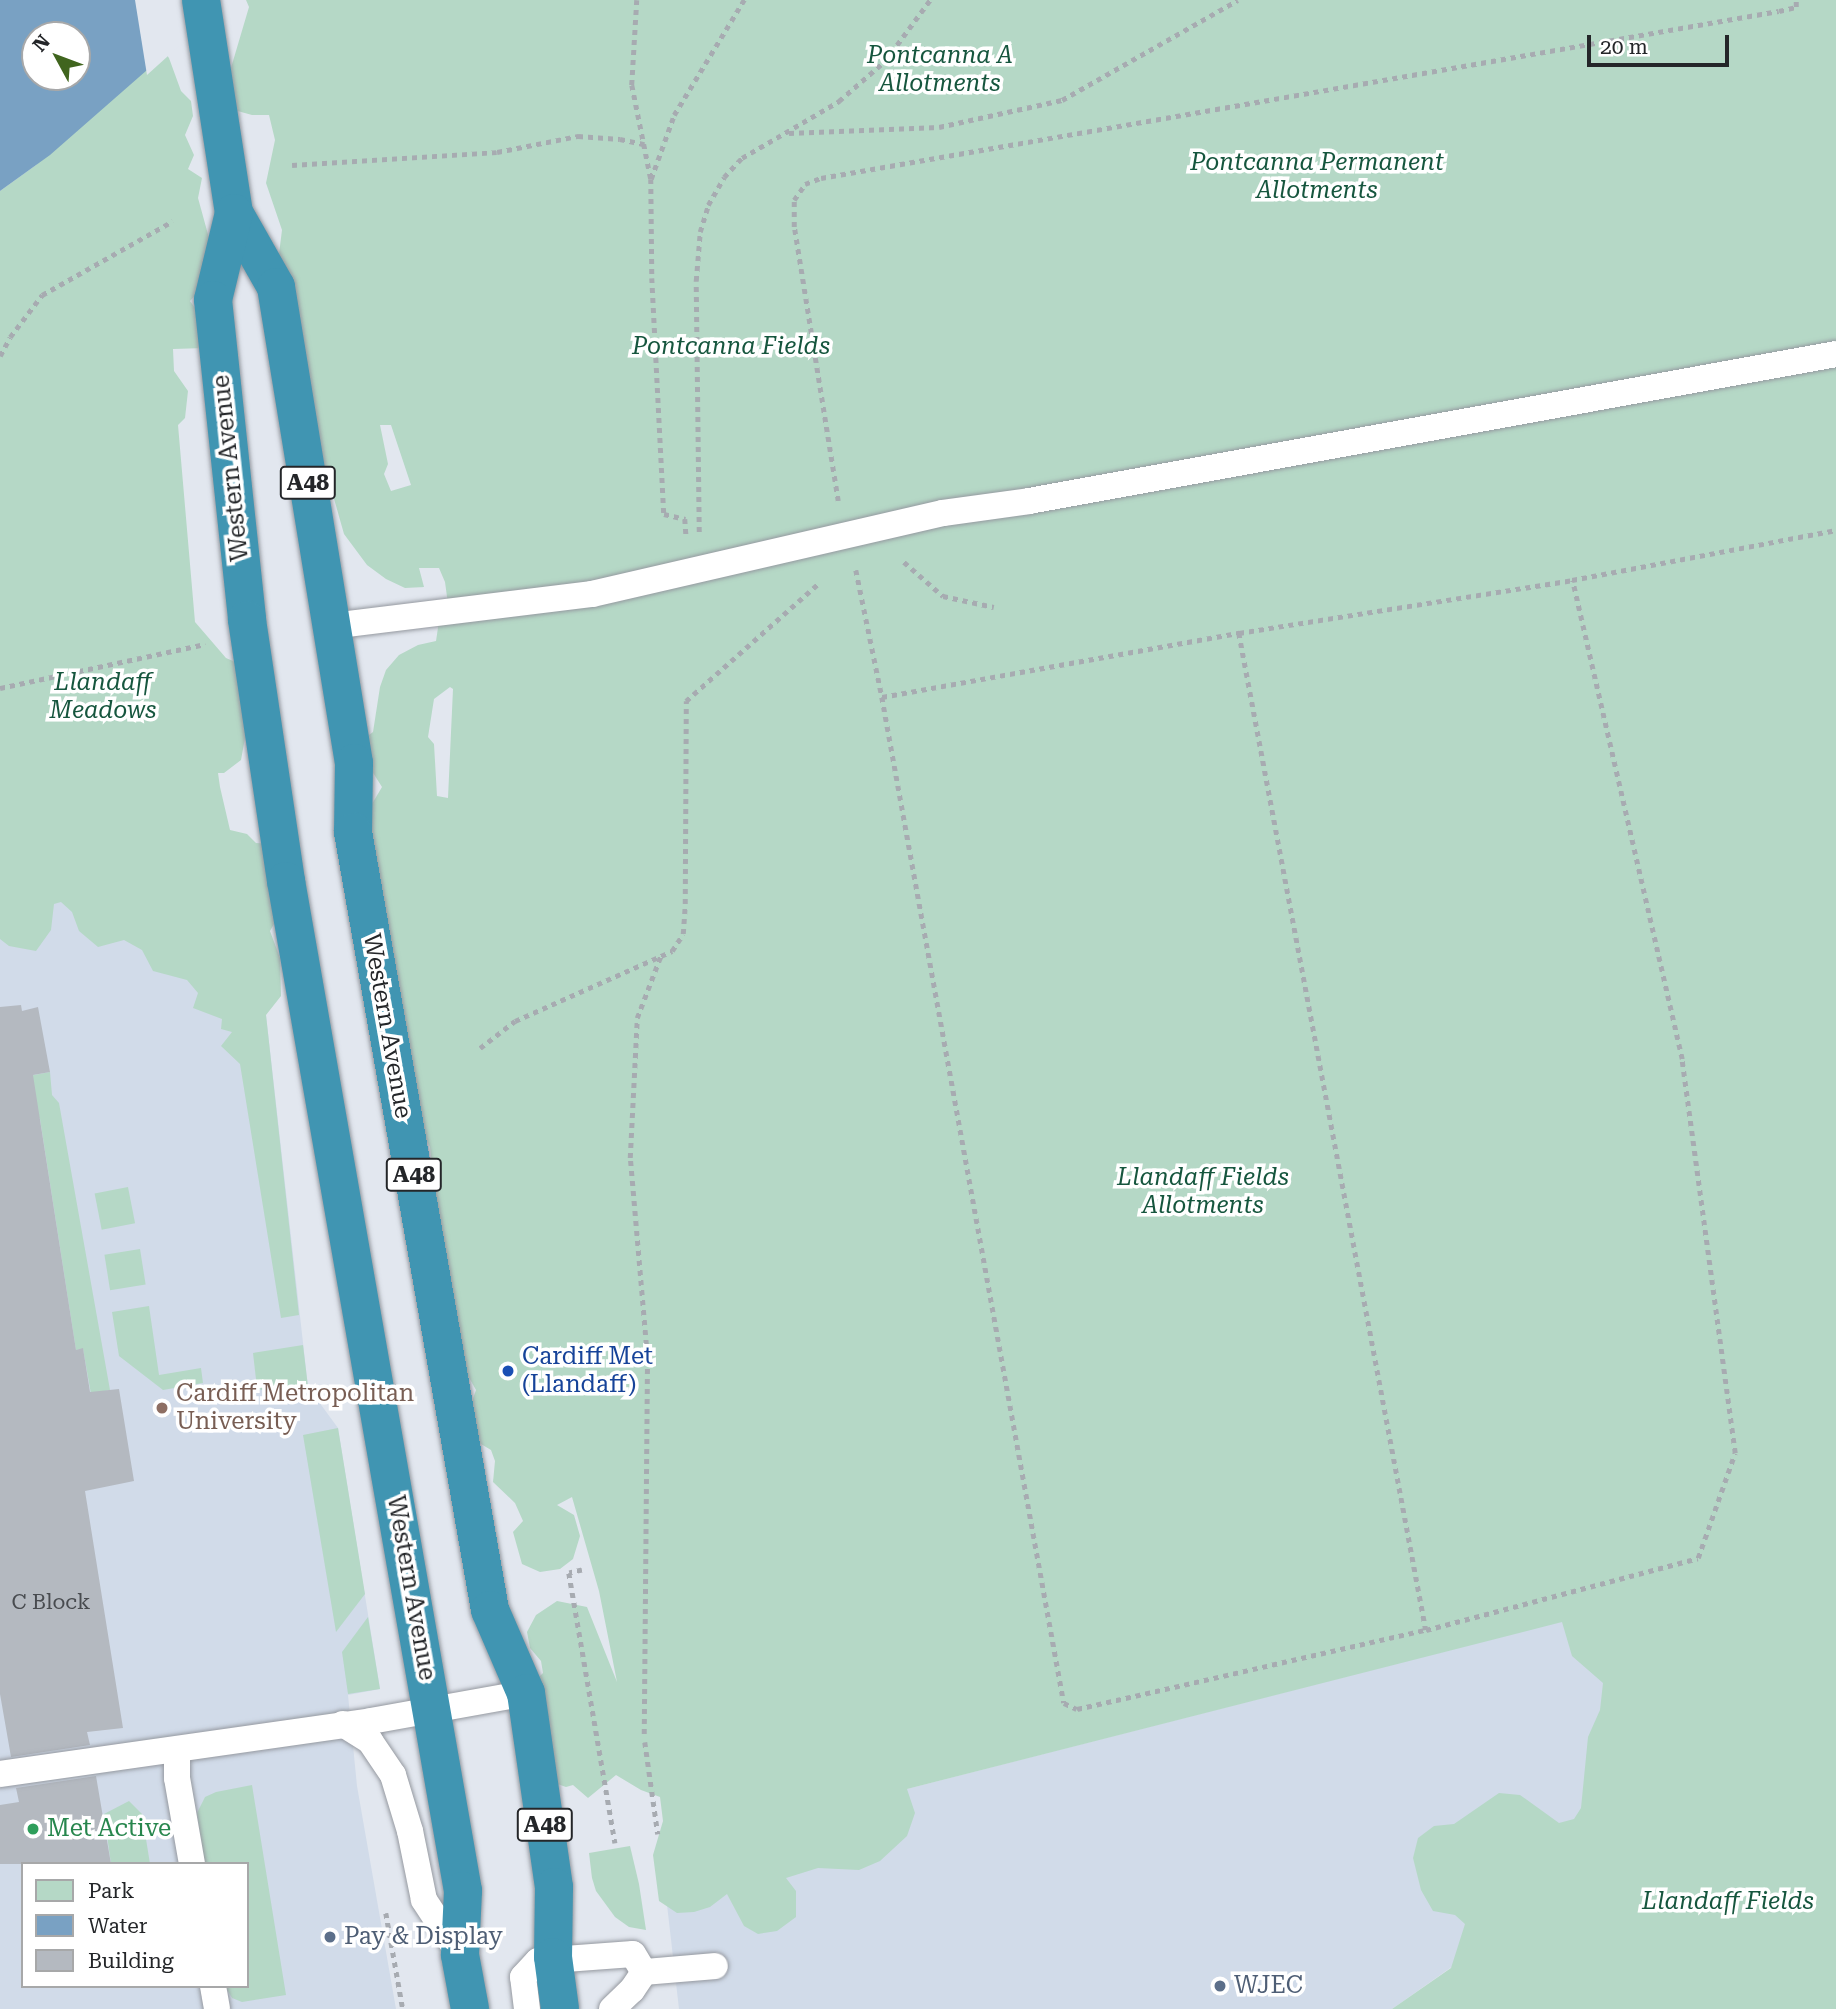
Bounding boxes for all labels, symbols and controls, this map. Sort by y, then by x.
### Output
north arrow [21,21,91,91]
scale bar [1591,21,1733,65]
text: N [28,30,55,56]
text: 20 m [1600,35,1648,59]
park label: Pontcanna A Allotments [867,42,1013,98]
park label: Pontcanna Permanent Allotments [1190,149,1444,205]
park label: Pontcanna Fields [632,333,830,361]
street label: Western Avenue [207,373,255,563]
road number: A48 [278,463,338,503]
park label: Llandaff Meadows [49,669,157,725]
street label: Western Avenue [357,931,417,1121]
road number: A48 [384,1156,444,1194]
park label: Llandaff Fields Allotments [1117,1164,1289,1220]
place label: Cardiff Met (Llandaff) [522,1343,653,1399]
marker: Cardiff Met (Llandaff) [500,1363,516,1379]
place label: Cardiff Metropolitan University [176,1380,414,1436]
marker: Cardiff Metropolitan University [154,1400,170,1416]
street label: Western Avenue [381,1493,441,1683]
house number: C Block [12,1589,90,1615]
road number: A48 [515,1806,575,1844]
place label: Met Active [47,1815,171,1843]
marker: Met Active [25,1821,41,1837]
legend [21,1862,248,1988]
text: Park [88,1879,134,1903]
park label: Llandaff Fields [1642,1888,1814,1916]
text: Water [88,1914,147,1938]
place label: Pay & Display [344,1923,503,1951]
marker: Pay & Display [322,1929,338,1945]
text: Building [88,1949,174,1973]
place label: WJEC [1234,1972,1303,2000]
marker: WJEC [1212,1978,1228,1994]

